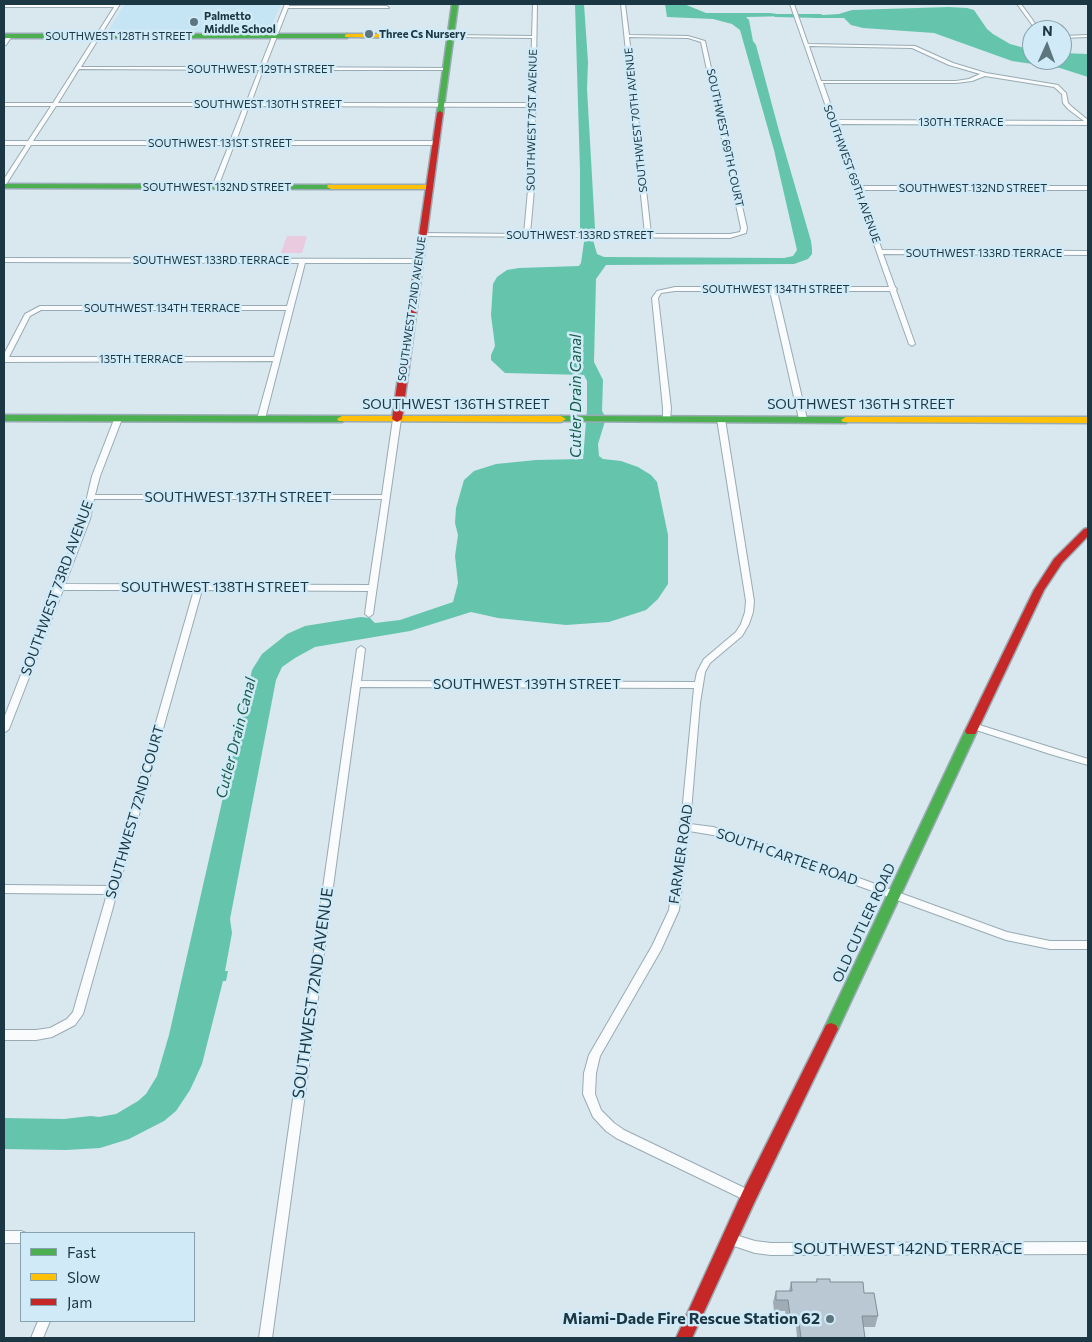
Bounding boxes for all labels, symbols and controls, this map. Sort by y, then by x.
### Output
place label: Palmetto Middle School [204,9,276,35]
marker: Palmetto Middle School [188,16,200,28]
north arrow [1022,20,1072,70]
text: N [1042,22,1053,39]
place label: Three Cs Nursery [379,27,466,41]
marker: Three Cs Nursery [363,28,375,40]
street label: SOUTHWEST 128TH STREET [45,29,193,43]
street label: SOUTHWEST 70TH AVENUE [622,47,650,193]
street label: SOUTHWEST 71ST AVENUE [524,49,540,191]
street label: SOUTHWEST 129TH STREET [187,62,335,76]
street label: SOUTHWEST 69TH COURT [704,68,746,208]
street label: SOUTHWEST 130TH STREET [194,97,342,111]
street label: SOUTHWEST 69TH AVENUE [821,103,883,245]
street label: 130TH TERRACE [919,115,1003,129]
street label: SOUTHWEST 131ST STREET [148,136,292,150]
street label: SOUTHWEST 132ND STREET [143,180,291,194]
street label: SOUTHWEST 132ND STREET [899,181,1047,195]
street label: SOUTHWEST 133RD STREET [506,228,654,242]
street label: SOUTHWEST 72ND AVENUE [395,236,429,382]
street label: SOUTHWEST 133RD TERRACE [906,246,1062,260]
street label: SOUTHWEST 133RD TERRACE [133,253,289,267]
street label: SOUTHWEST 134TH STREET [702,282,850,296]
street label: SOUTHWEST 134TH TERRACE [84,301,240,315]
water label: Cutler Drain Canal [567,334,585,458]
street label: 135TH TERRACE [99,352,183,366]
street label: SOUTHWEST 136TH STREET [362,396,550,412]
street label: SOUTHWEST 136TH STREET [767,396,955,412]
street label: SOUTHWEST 137TH STREET [144,489,332,505]
street label: SOUTHWEST 73RD AVENUE [17,498,97,678]
street label: SOUTHWEST 138TH STREET [121,579,309,595]
water label: Cutler Drain Canal [212,676,260,800]
street label: SOUTHWEST 139TH STREET [433,676,621,692]
street label: SOUTHWEST 72ND COURT [102,723,168,901]
street label: FARMER ROAD [666,803,696,905]
street label: SOUTH CARTEE ROAD [714,825,860,889]
street label: OLD CUTLER ROAD [829,861,899,985]
street label: SOUTHWEST 72ND AVENUE [289,886,337,1100]
legend [20,1232,195,1322]
street label: SOUTHWEST 142ND TERRACE [794,1239,1022,1259]
text: Fast [67,1243,96,1261]
text: Slow [67,1268,100,1286]
text: Jam [67,1293,92,1311]
place label: Miami-Dade Fire Rescue Station 62 [563,1309,820,1329]
marker: Miami-Dade Fire Rescue Station 62 [824,1313,836,1325]

